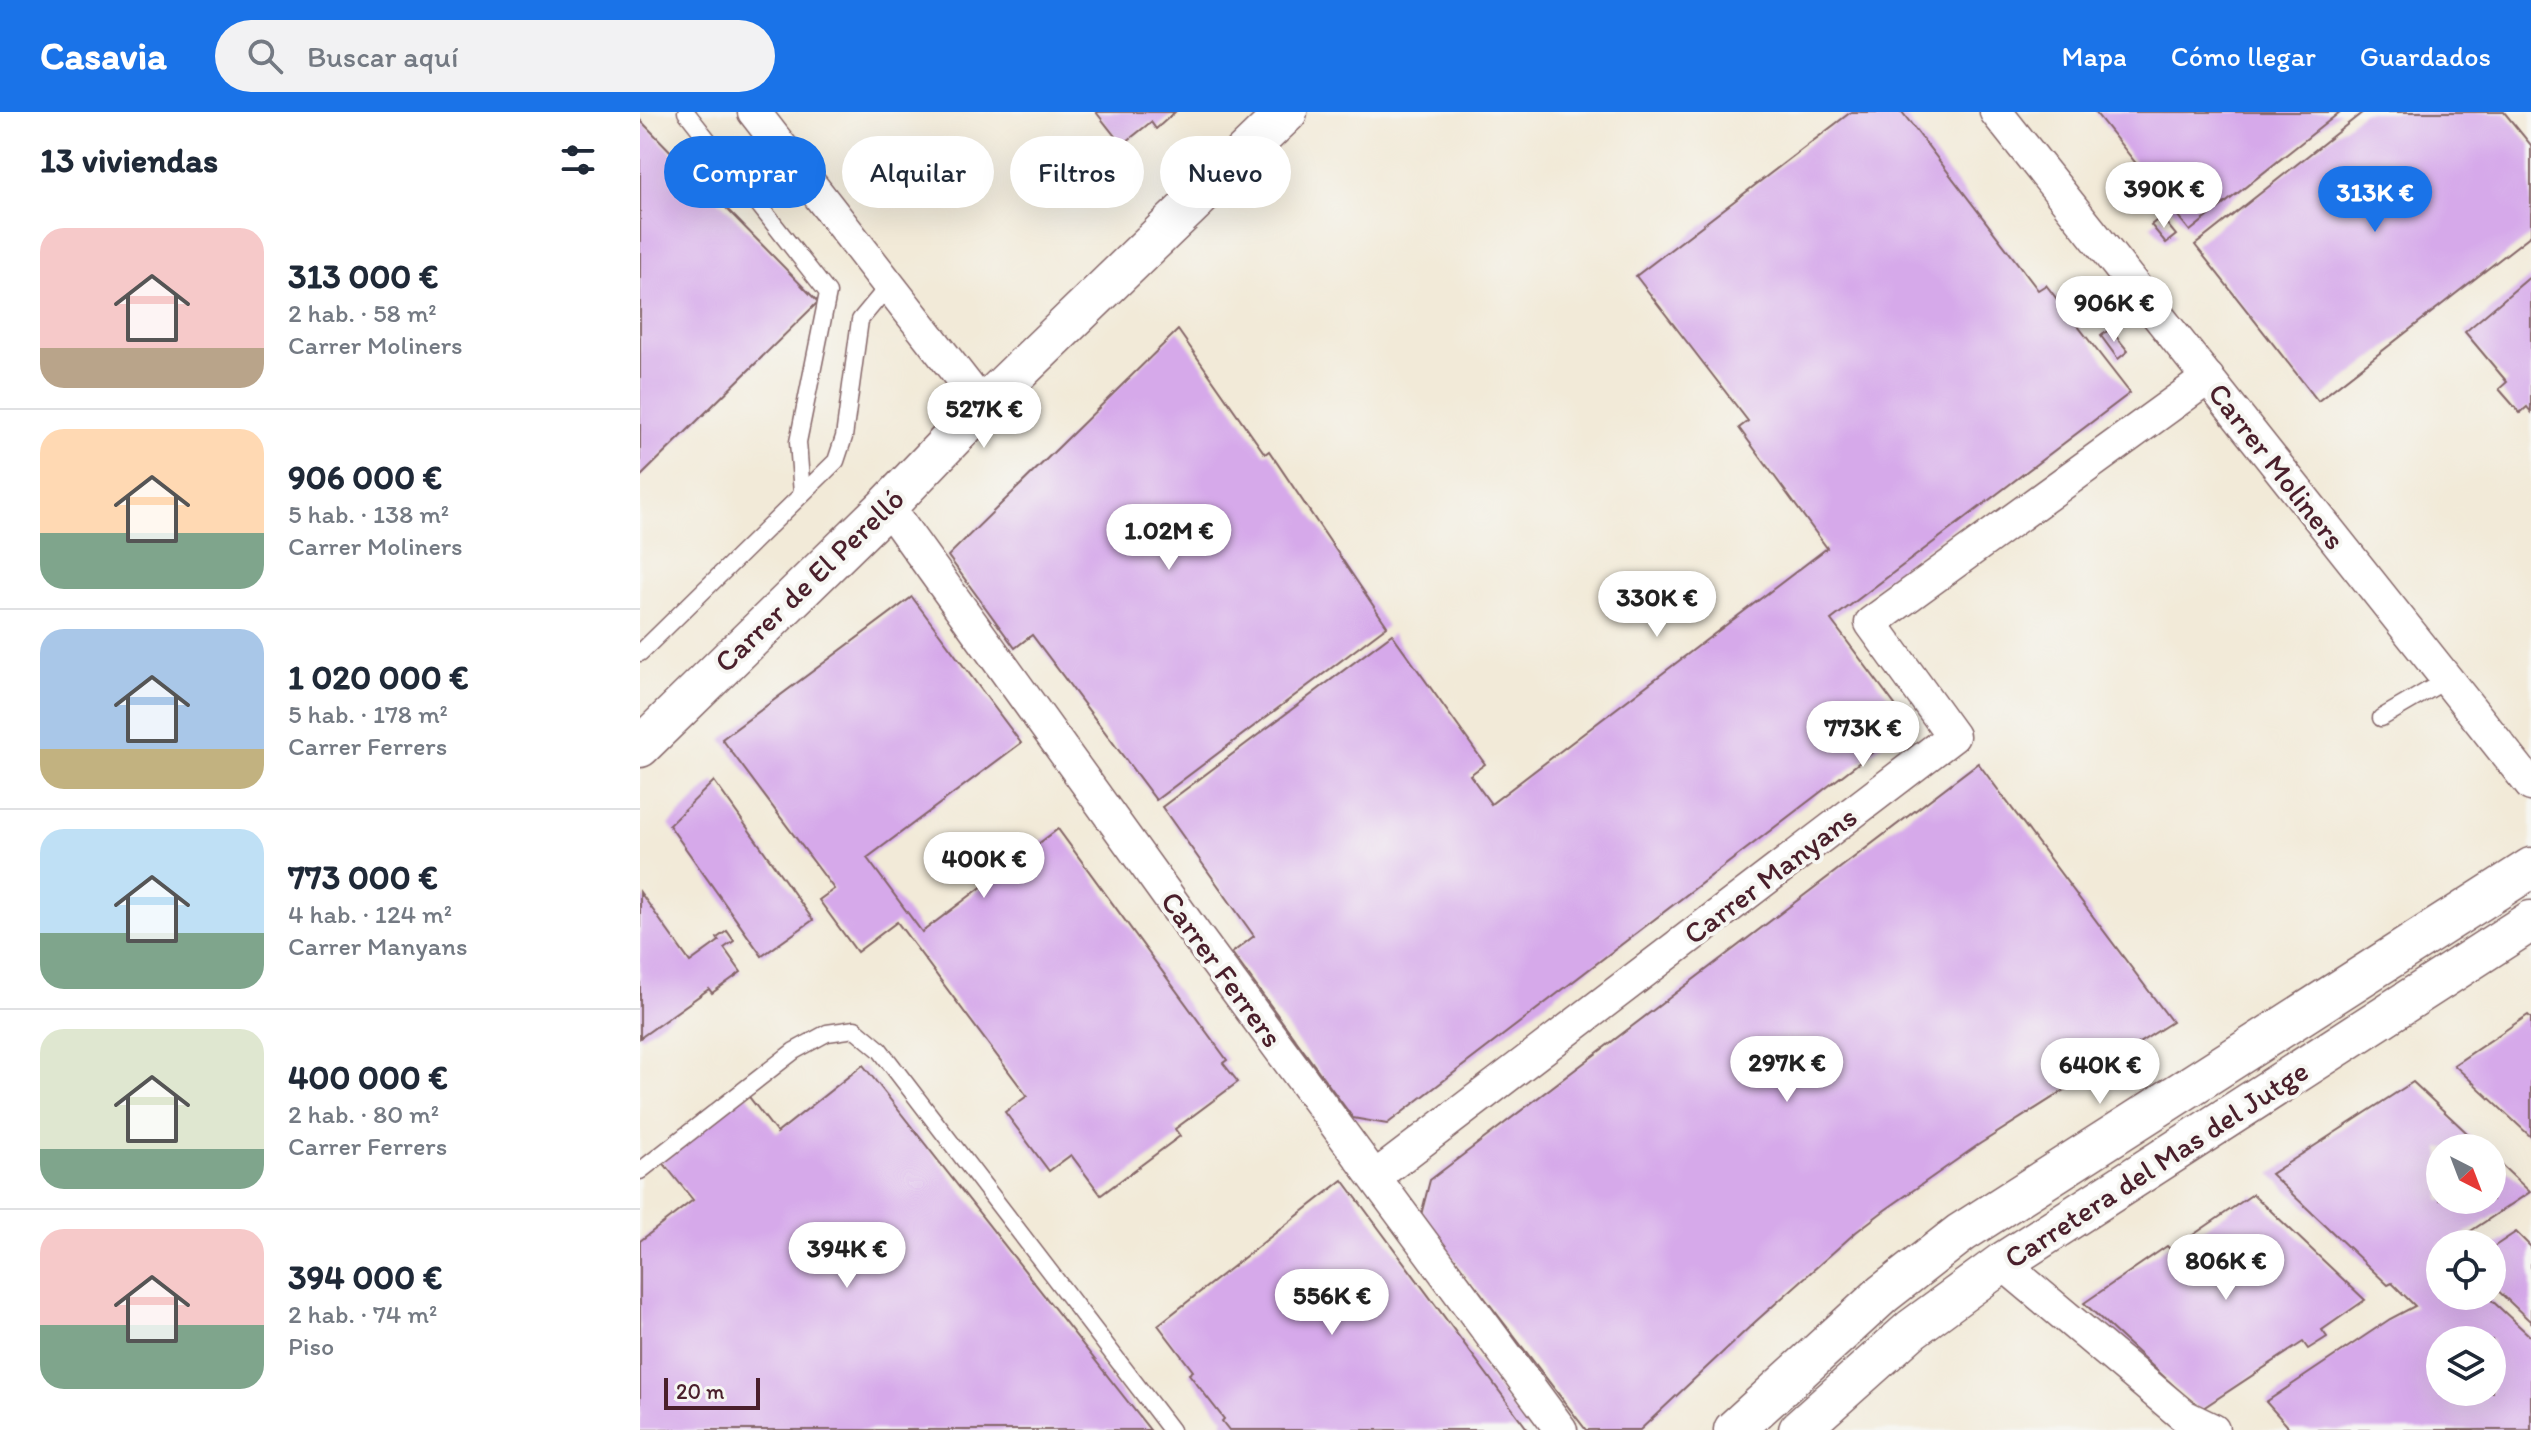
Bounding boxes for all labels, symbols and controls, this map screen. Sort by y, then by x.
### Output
search box [215,20,775,92]
text: Casavia [40,33,167,79]
icon: search [243,34,287,78]
text: Buscar aquí [307,38,458,75]
text: Mapa [2062,39,2127,73]
text: Cómo llegar [2171,39,2316,73]
text: Guardados [2360,39,2491,73]
chip: Comprar [664,136,826,208]
chip: Alquilar [842,136,994,208]
chip: Filtros [1010,136,1144,208]
chip: Nuevo [1160,136,1291,208]
icon: filters [556,138,600,182]
text: 13 viviendas [40,140,218,181]
pin: 390K € [2099,162,2229,230]
pin: 313K € [2310,166,2440,234]
text: 390K € [2123,172,2205,204]
text: 313K € [2336,176,2414,208]
text: 313 000 € [288,256,438,297]
icon: home [104,260,200,356]
pin: 906K € [2049,276,2179,344]
text: 906K € [2074,286,2154,318]
text: 2 hab. · 58 m² [288,297,437,329]
text: Carrer Moliners [288,329,463,361]
street label: Carrer Moliners [2200,375,2354,557]
pin: 527K € [919,382,1049,450]
text: 527K € [945,392,1023,424]
text: 906 000 € [288,457,442,498]
icon: home [104,461,200,557]
street label: Carrer de El Perelló [706,480,912,680]
text: 5 hab. · 138 m² [288,498,449,530]
pin: 1.02M € [1095,504,1243,572]
text: 1.02M € [1124,514,1214,546]
text: Carrer Moliners [288,530,463,562]
pin: 330K € [1592,571,1722,639]
text: 330K € [1616,581,1698,613]
text: 1 020 000 € [288,657,469,698]
icon: home [104,661,200,757]
text: 5 hab. · 178 m² [288,698,448,730]
pin: 773K € [1798,701,1928,769]
text: 773K € [1824,711,1902,743]
text: Carrer Ferrers [288,730,447,762]
street label: Carrer Manyans [1676,798,1864,952]
pin: 400K € [919,832,1049,900]
text: 400K € [942,842,1026,874]
text: 773 000 € [288,857,438,898]
icon: home [104,861,200,957]
street label: Carrer Ferrers [1153,884,1291,1054]
text: 4 hab. · 124 m² [288,898,452,930]
text: Carrer Manyans [288,930,468,962]
pin: 297K € [1722,1036,1852,1104]
pin: 640K € [2035,1038,2165,1106]
text: 297K € [1748,1046,1826,1078]
text: 640K € [2059,1048,2141,1080]
street label: Carretera del Mas del Jutge [1997,1052,2315,1276]
text: 400 000 € [288,1057,448,1098]
icon: home [104,1061,200,1157]
text: 2 hab. · 80 m² [288,1098,439,1130]
text: Carrer Ferrers [288,1130,447,1162]
north arrow [2426,1134,2506,1214]
map controls [2426,1134,2506,1406]
pin: 394K € [782,1222,912,1290]
button: locate [2426,1230,2506,1310]
text: 394K € [807,1232,887,1264]
pin: 806K € [2161,1234,2291,1302]
text: 806K € [2185,1244,2267,1276]
text: 394 000 € [288,1257,442,1298]
icon: home [104,1261,200,1357]
pin: 556K € [1267,1269,1397,1337]
text: 556K € [1293,1279,1371,1311]
text: 2 hab. · 74 m² [288,1298,437,1330]
button: layers [2426,1326,2506,1406]
text: Piso [288,1330,334,1362]
scale bar [664,1374,760,1410]
text: 20 m [676,1378,725,1405]

